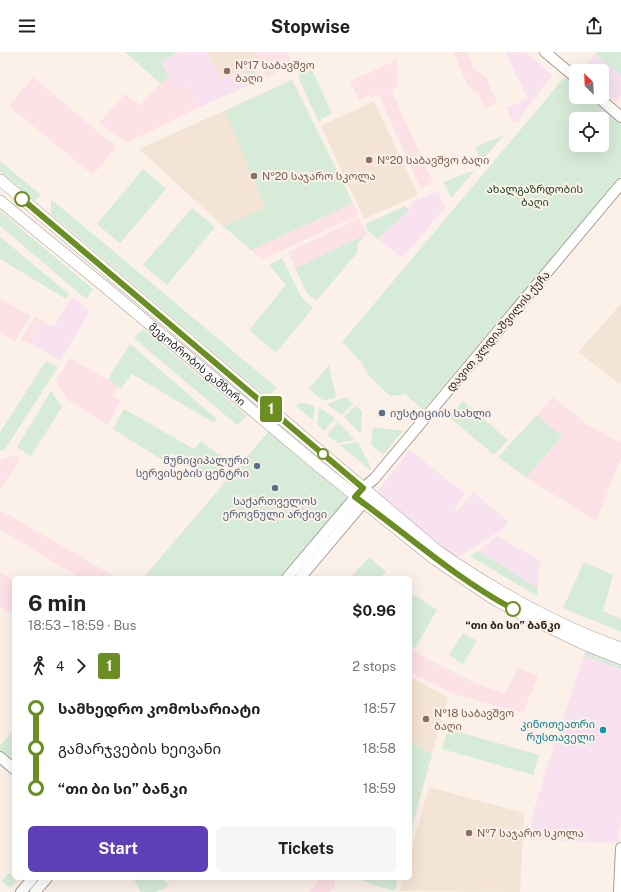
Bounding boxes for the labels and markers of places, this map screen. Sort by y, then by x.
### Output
place label: №17 საბავშვო ბაღი [235,59,315,85]
marker: №17 საბავშვო ბაღი [222,66,232,76]
place label: №20 საბავშვო ბაღი [377,154,489,167]
marker: №20 საბავშვო ბაღი [364,155,374,165]
place label: №20 საჯარო სკოლა [262,170,375,183]
marker: №20 საჯარო სკოლა [249,171,259,181]
unlabelled marker [14,191,30,207]
place label: იუსტიციის სახლი [390,407,491,420]
marker: იუსტიციის სახლი [377,408,387,418]
unlabelled marker [317,448,329,460]
place label: მუნიციპალური სერვისების ცენტრი [136,454,249,480]
marker: მუნიციპალური სერვისების ცენტრი [252,461,262,471]
marker: საქართველოს ეროვნული არქივი [270,483,280,493]
place label: საქართველოს ეროვნული არქივი [223,495,327,521]
marker: “თი ბი სი” ბანკი [505,601,521,617]
place label: “თი ბი სი” ბანკი [466,619,561,632]
place label: №18 საბავშვო ბაღი [434,707,514,733]
marker: №18 საბავშვო ბაღი [421,714,431,724]
place label: კინოთეათრი რუსთაველი [520,718,595,744]
marker: კინოთეათრი რუსთაველი [598,725,608,735]
place label: №7 საჯარო სკოლა [477,827,584,840]
marker: №7 საჯარო სკოლა [464,828,474,838]

